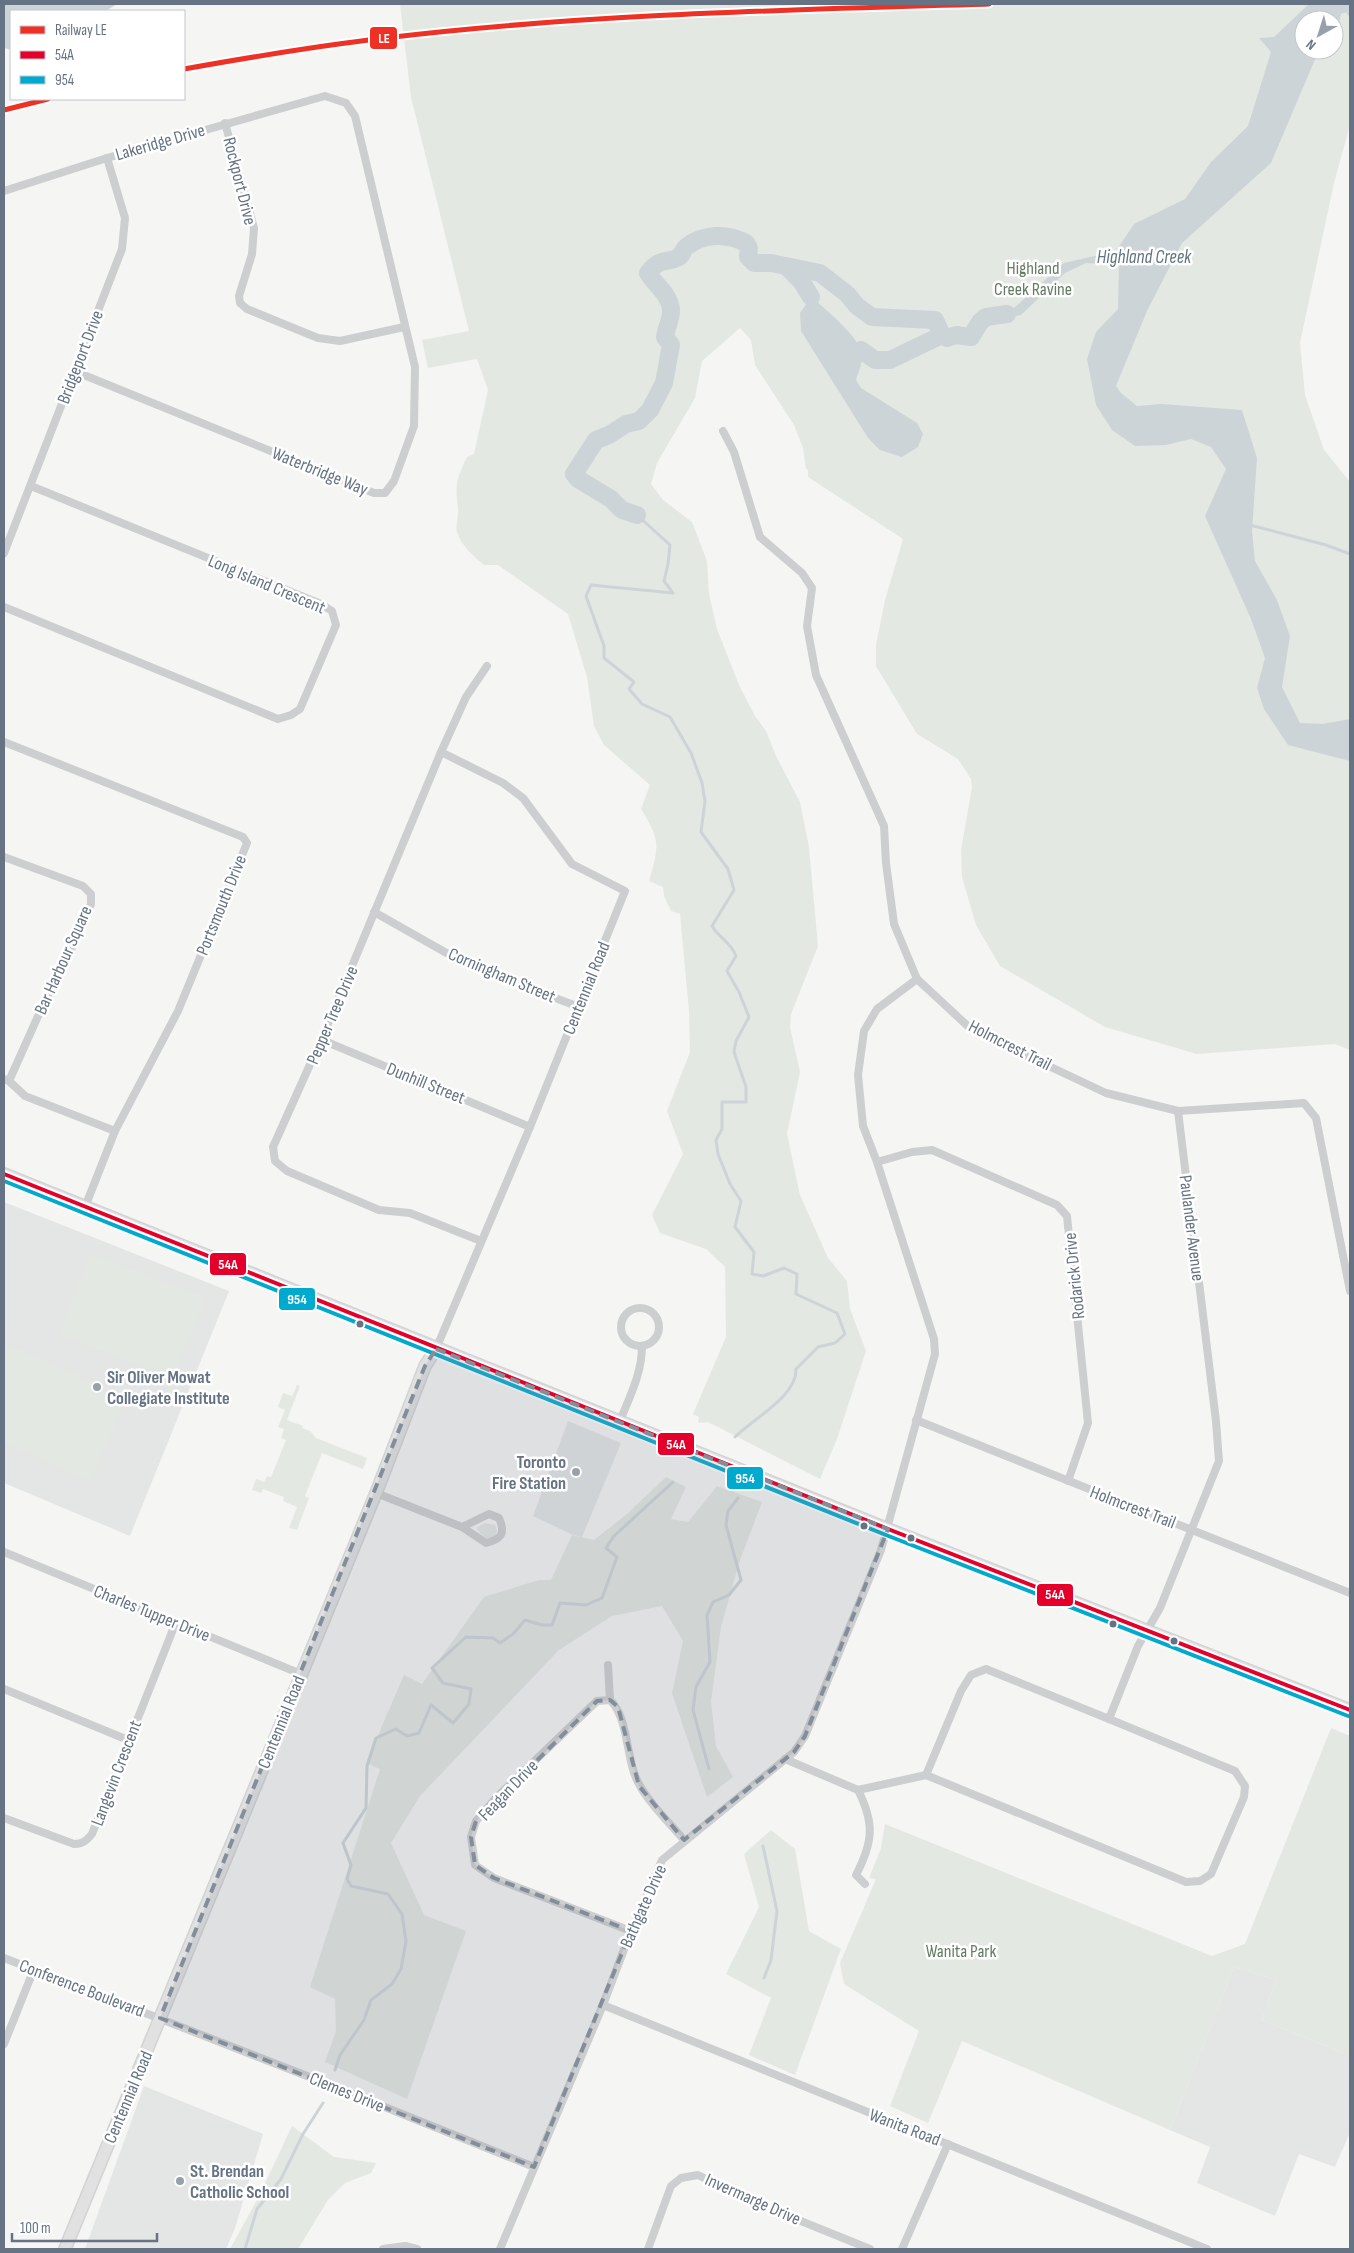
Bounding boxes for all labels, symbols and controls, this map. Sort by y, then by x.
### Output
legend [10,10,185,100]
north arrow [1294,10,1344,60]
text: Railway LE [55,21,107,40]
line badge: LE [369,26,398,50]
text: LE [378,30,390,47]
text: N [1303,36,1319,54]
text: 54A [55,46,74,65]
text: 954 [55,71,74,90]
street label: Lakeridge Drive [113,120,207,165]
street label: Rockport Drive [218,135,261,227]
water label: Highland Creek [1097,246,1192,269]
park label: Highland Creek Ravine [994,258,1072,300]
street label: Bridgeport Drive [53,307,108,407]
street label: Waterbridge Way [269,443,371,500]
street label: Long Island Crescent [205,550,329,619]
street label: Portsmouth Drive [192,852,251,958]
street label: Bar Harbour Square [30,903,97,1018]
street label: Centennial Road [558,939,615,1038]
street label: Corningham Street [445,943,559,1008]
street label: Pepper Tree Drive [302,963,363,1067]
street label: Holmcrest Trail [965,1016,1055,1075]
street label: Dunhill Street [384,1058,469,1109]
street label: Paulander Avenue [1175,1174,1208,1282]
street label: Rodarick Drive [1060,1232,1089,1320]
line badge: 54A [209,1252,247,1276]
text: 54A [218,1256,238,1273]
line badge: 954 [278,1287,316,1311]
text: 954 [287,1291,307,1308]
unlabelled marker [355,1319,365,1329]
place label: Sir Oliver Mowat Collegiate Institute [107,1367,230,1409]
marker: Sir Oliver Mowat Collegiate Institute [91,1381,103,1393]
line badge: 54A [657,1432,695,1456]
text: 54A [666,1436,686,1453]
place label: Toronto Fire Station [492,1452,566,1494]
marker: Toronto Fire Station [570,1466,582,1478]
line badge: 954 [726,1466,764,1490]
text: 954 [735,1470,755,1487]
street label: Holmcrest Trail [1087,1482,1179,1533]
unlabelled marker [859,1521,869,1531]
unlabelled marker [906,1533,916,1543]
street label: Charles Tupper Drive [91,1581,213,1646]
line badge: 54A [1036,1583,1074,1607]
text: 54A [1045,1586,1065,1603]
unlabelled marker [1108,1619,1118,1629]
unlabelled marker [1169,1636,1179,1646]
street label: Centennial Road [253,1673,310,1772]
street label: Langevin Crescent [87,1717,146,1829]
street label: Feagan Drive [474,1755,543,1825]
street label: Bathgate Drive [616,1861,671,1951]
park label: Wanita Park [926,1941,996,1962]
street label: Conference Boulevard [16,1955,147,2022]
street label: Centennial Road [100,2048,157,2146]
street label: Clemes Drive [306,2068,387,2117]
street label: Wanita Road [866,2104,943,2151]
place label: St. Brendan Catholic School [190,2161,289,2203]
street label: Invermarge Drive [702,2169,804,2230]
marker: St. Brendan Catholic School [174,2175,186,2187]
scale bar [12,2210,158,2242]
text: 100 m [20,2219,51,2238]

